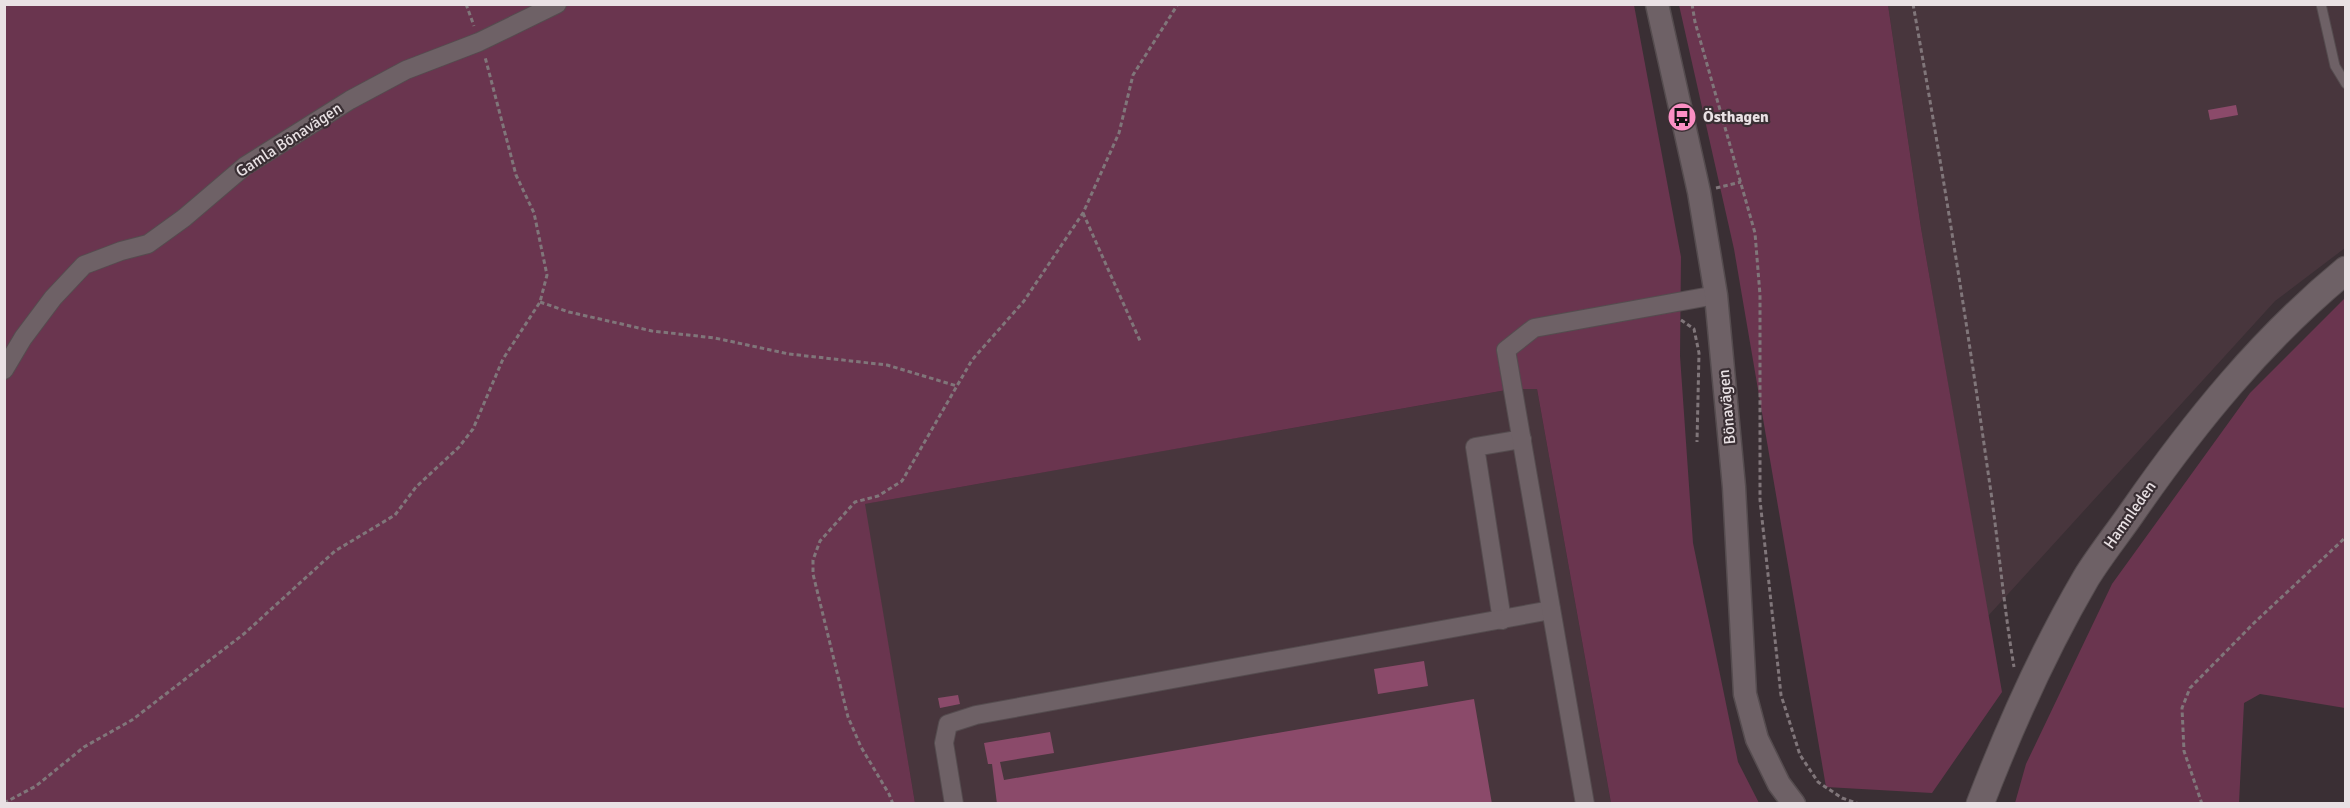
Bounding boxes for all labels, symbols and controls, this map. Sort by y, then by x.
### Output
street label: Gamla Bönavägen [232,98,346,182]
bus stop icon: Östhagen [1666,101,1698,133]
place label: Östhagen [1703,107,1769,127]
street label: Bönavägen [1714,369,1740,445]
street label: Hamnleden [2099,477,2161,553]

